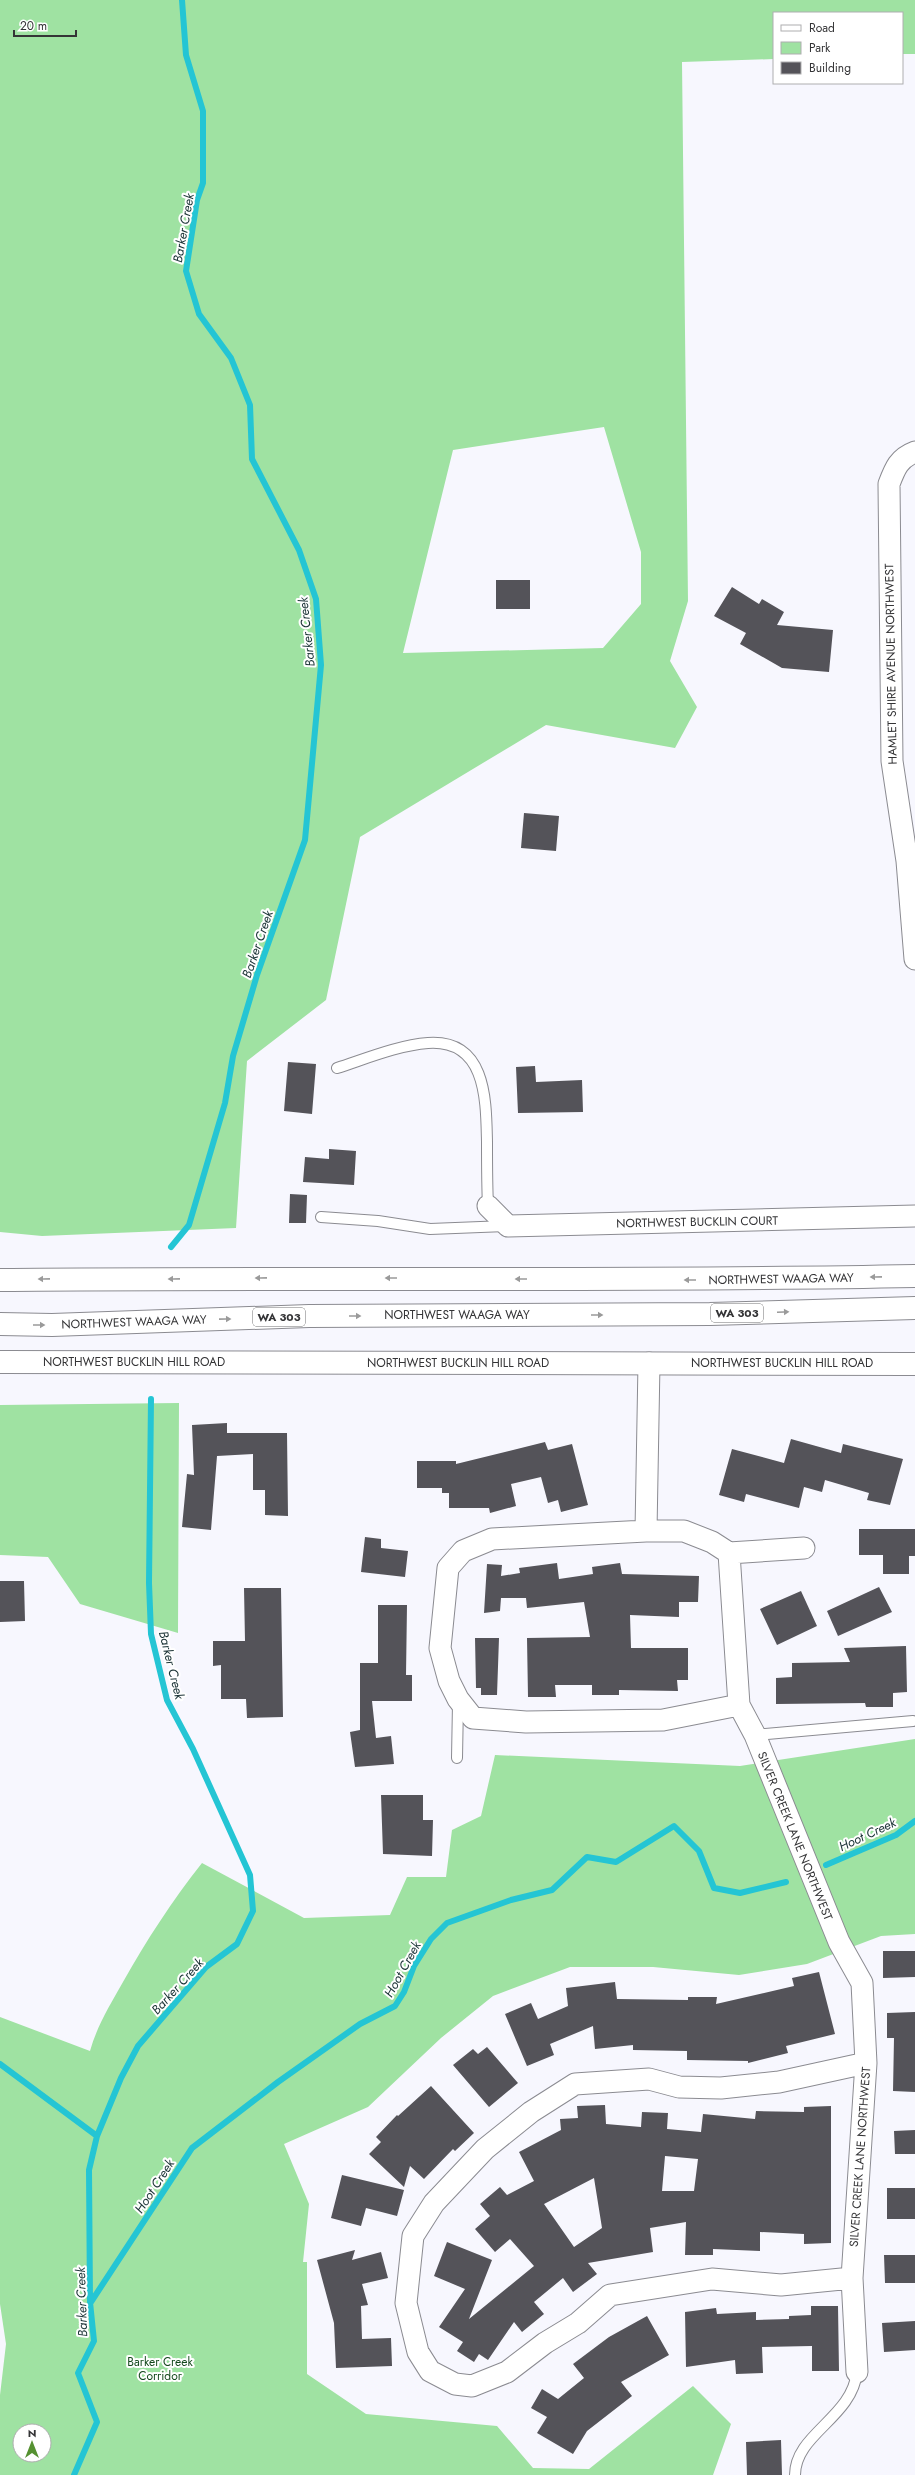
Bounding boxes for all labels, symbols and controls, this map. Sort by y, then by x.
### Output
scale bar [14,12,76,38]
legend [773,12,903,84]
text: 20 m [20,17,47,35]
text: Road [809,19,835,37]
text: Park [809,39,831,57]
text: Building [809,59,851,77]
water label: Barker Creek [168,192,199,264]
street label: HAMLET SHIRE AVENUE NORTHWEST [880,563,902,765]
water label: Barker Creek [293,596,320,668]
water label: Barker Creek [237,908,278,980]
street label: NORTHWEST BUCKLIN COURT [616,1212,778,1232]
street label: NORTHWEST WAAGA WAY [708,1269,854,1289]
one-way arrow [870,1273,882,1280]
one-way arrow [255,1275,267,1282]
one-way arrow [384,1275,397,1281]
one-way arrow [38,1276,50,1283]
one-way arrow [167,1276,180,1282]
one-way arrow [514,1276,527,1282]
one-way arrow [683,1277,696,1283]
road number: WA 303 [711,1304,763,1322]
street label: NORTHWEST WAAGA WAY [384,1306,530,1324]
road number: WA 303 [253,1308,305,1326]
one-way arrow [777,1309,790,1315]
street label: NORTHWEST WAAGA WAY [61,1310,207,1334]
one-way arrow [591,1312,604,1318]
one-way arrow [349,1313,362,1319]
one-way arrow [219,1316,232,1322]
one-way arrow [33,1322,46,1328]
street label: NORTHWEST BUCKLIN HILL ROAD [43,1353,225,1371]
street label: NORTHWEST BUCKLIN HILL ROAD [367,1354,549,1372]
street label: NORTHWEST BUCKLIN HILL ROAD [691,1354,873,1372]
water label: Barker Creek [154,1629,189,1702]
street label: SILVER CREEK LANE NORTHWEST [753,1749,837,1923]
water label: Hoot Creek [836,1813,899,1856]
water label: Hoot Creek [379,1938,426,2001]
water label: Barker Creek [147,1954,208,2019]
street label: SILVER CREEK LANE NORTHWEST [845,2066,875,2248]
water label: Hoot Creek [130,2155,179,2217]
water label: Barker Creek [71,2266,92,2337]
park label: Barker Creek Corridor [127,2353,193,2385]
north arrow [12,2423,52,2463]
text: N [28,2425,36,2441]

